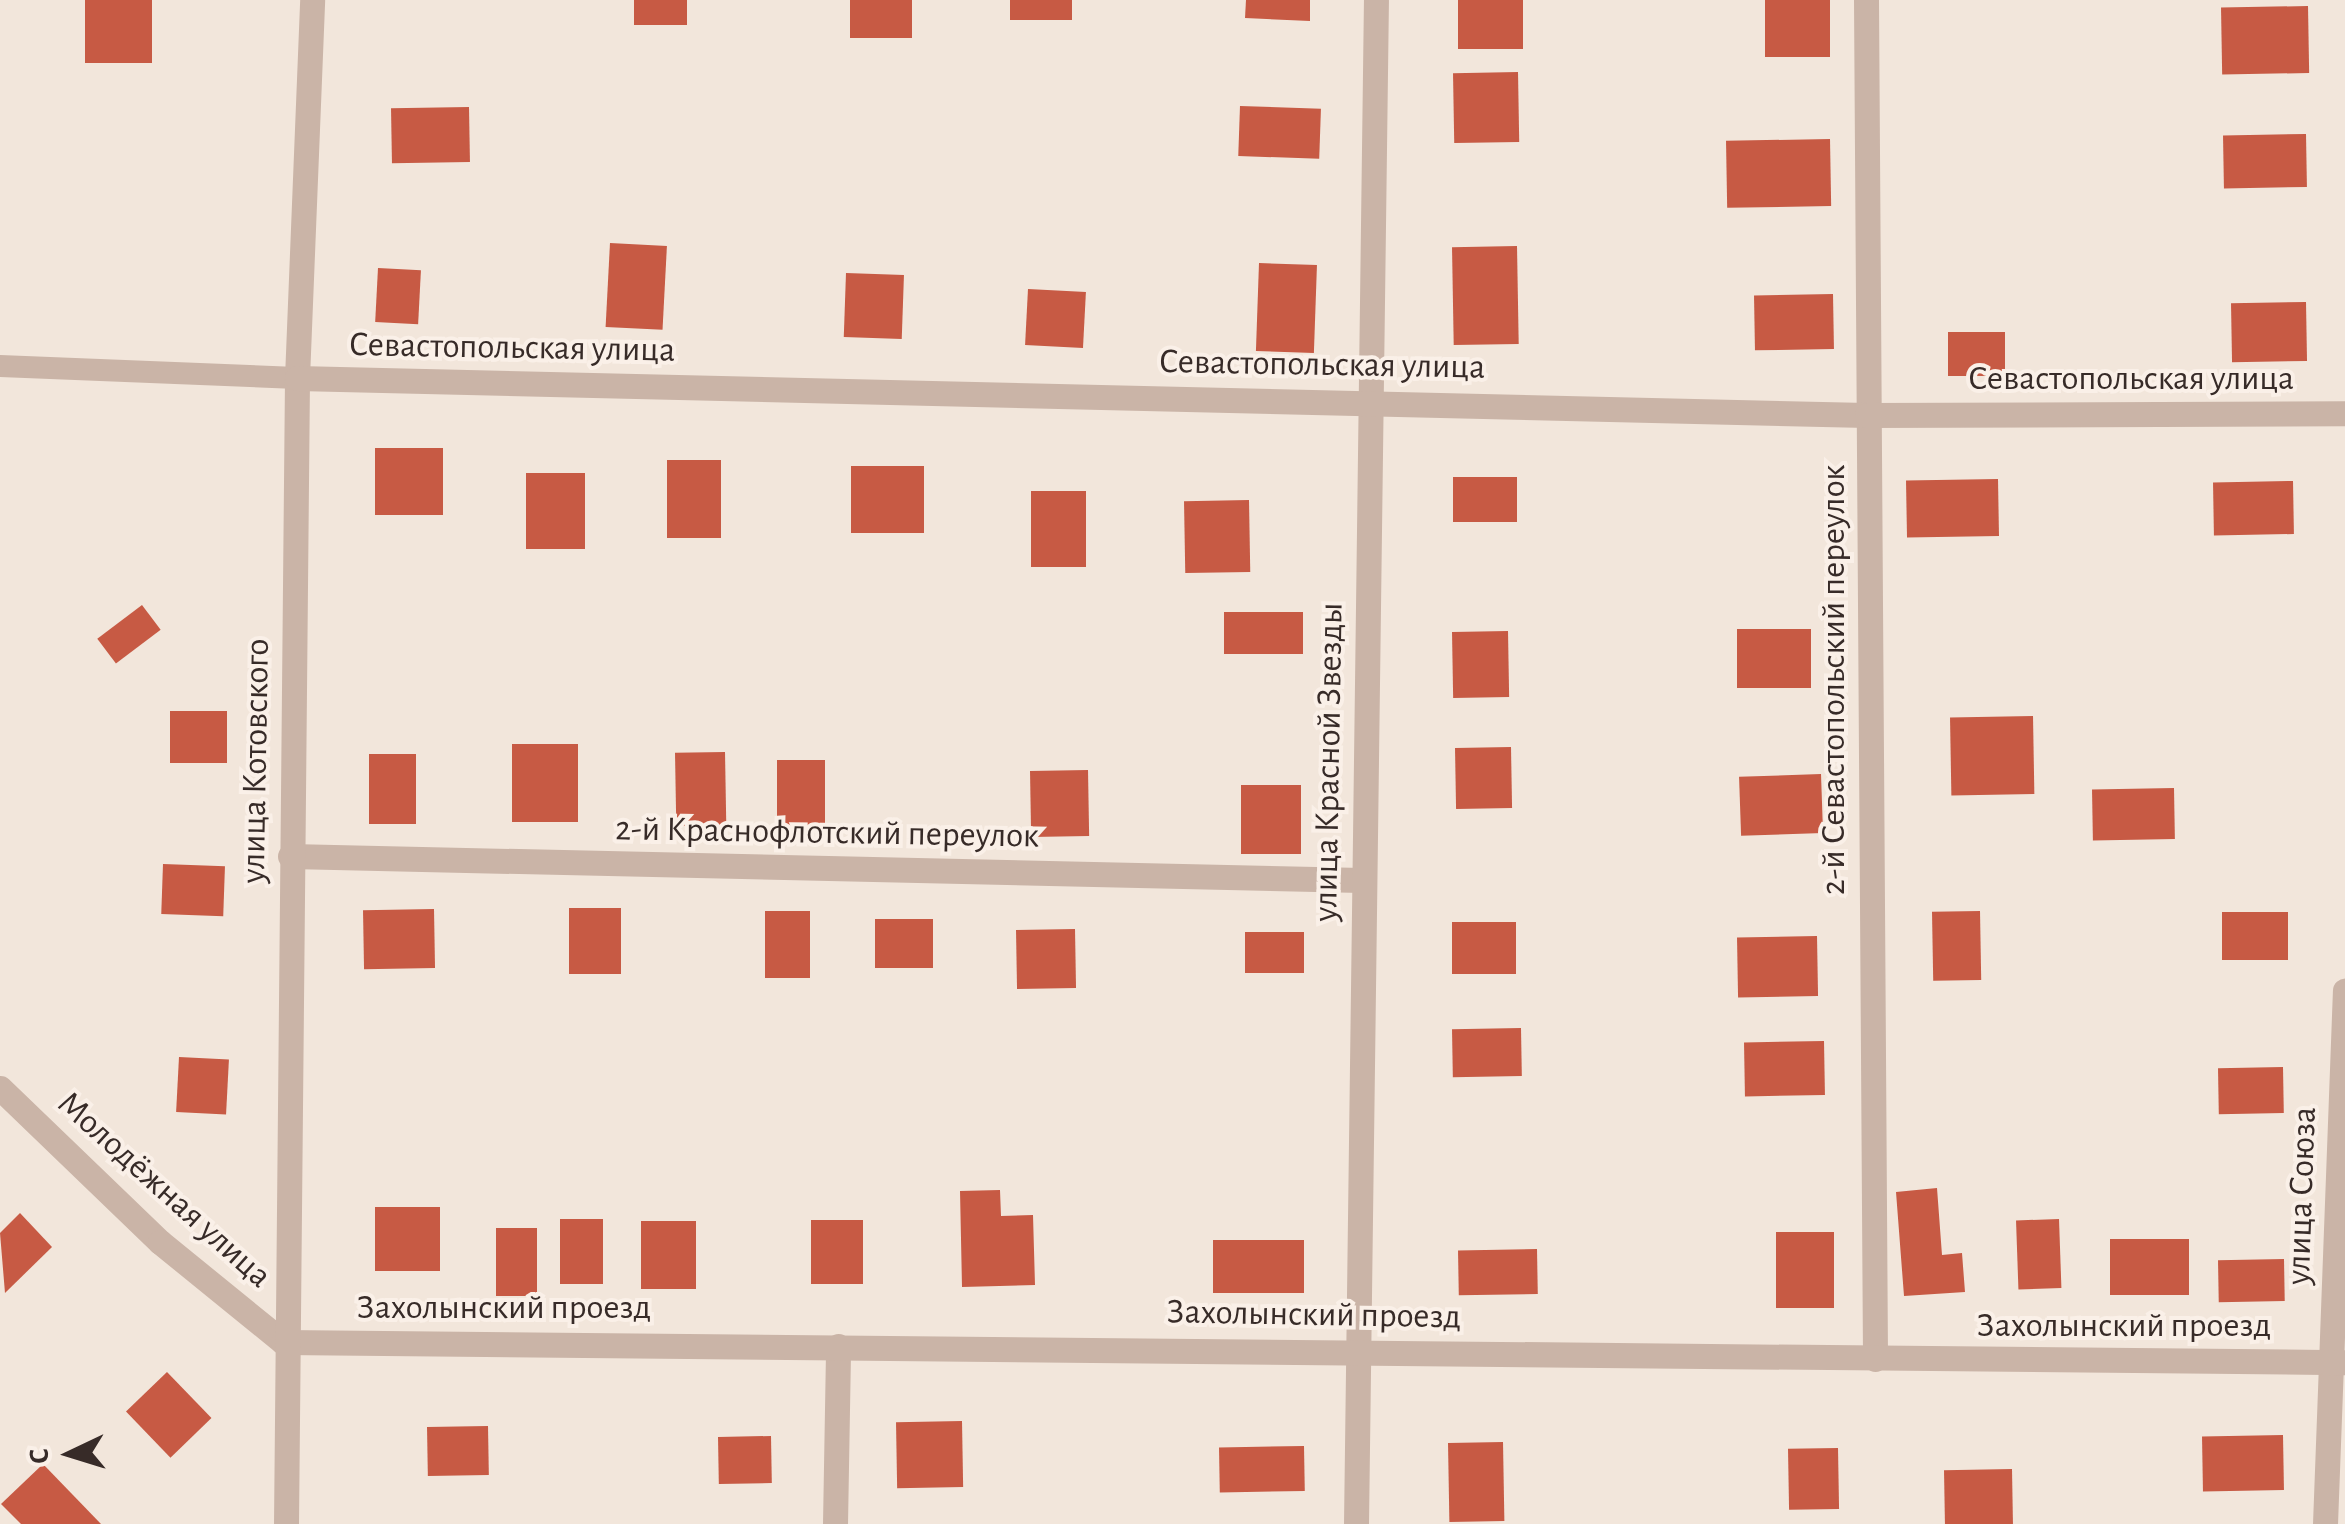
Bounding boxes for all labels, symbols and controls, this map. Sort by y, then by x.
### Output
street label: Севастопольская улица [349,324,675,372]
street label: Севастопольская улица [1159,341,1485,389]
street label: Севастопольская улица [1968,358,2294,400]
street label: 2-й Севастопольский переулок [1813,465,1855,895]
street label: улица Красной Звезды [1305,602,1353,922]
street label: улица Котовского [233,638,279,884]
street label: 2-й Краснофлотский переулок [615,808,1039,858]
street label: Молодёжная улица [48,1083,280,1297]
street label: улица Союза [2278,1106,2326,1286]
street label: Захолынский проезд [357,1287,651,1329]
street label: Захолынский проезд [1166,1291,1462,1339]
street label: Захолынский проезд [1977,1305,2271,1347]
north arrow [20,1404,120,1504]
text: С [26,1447,55,1465]

